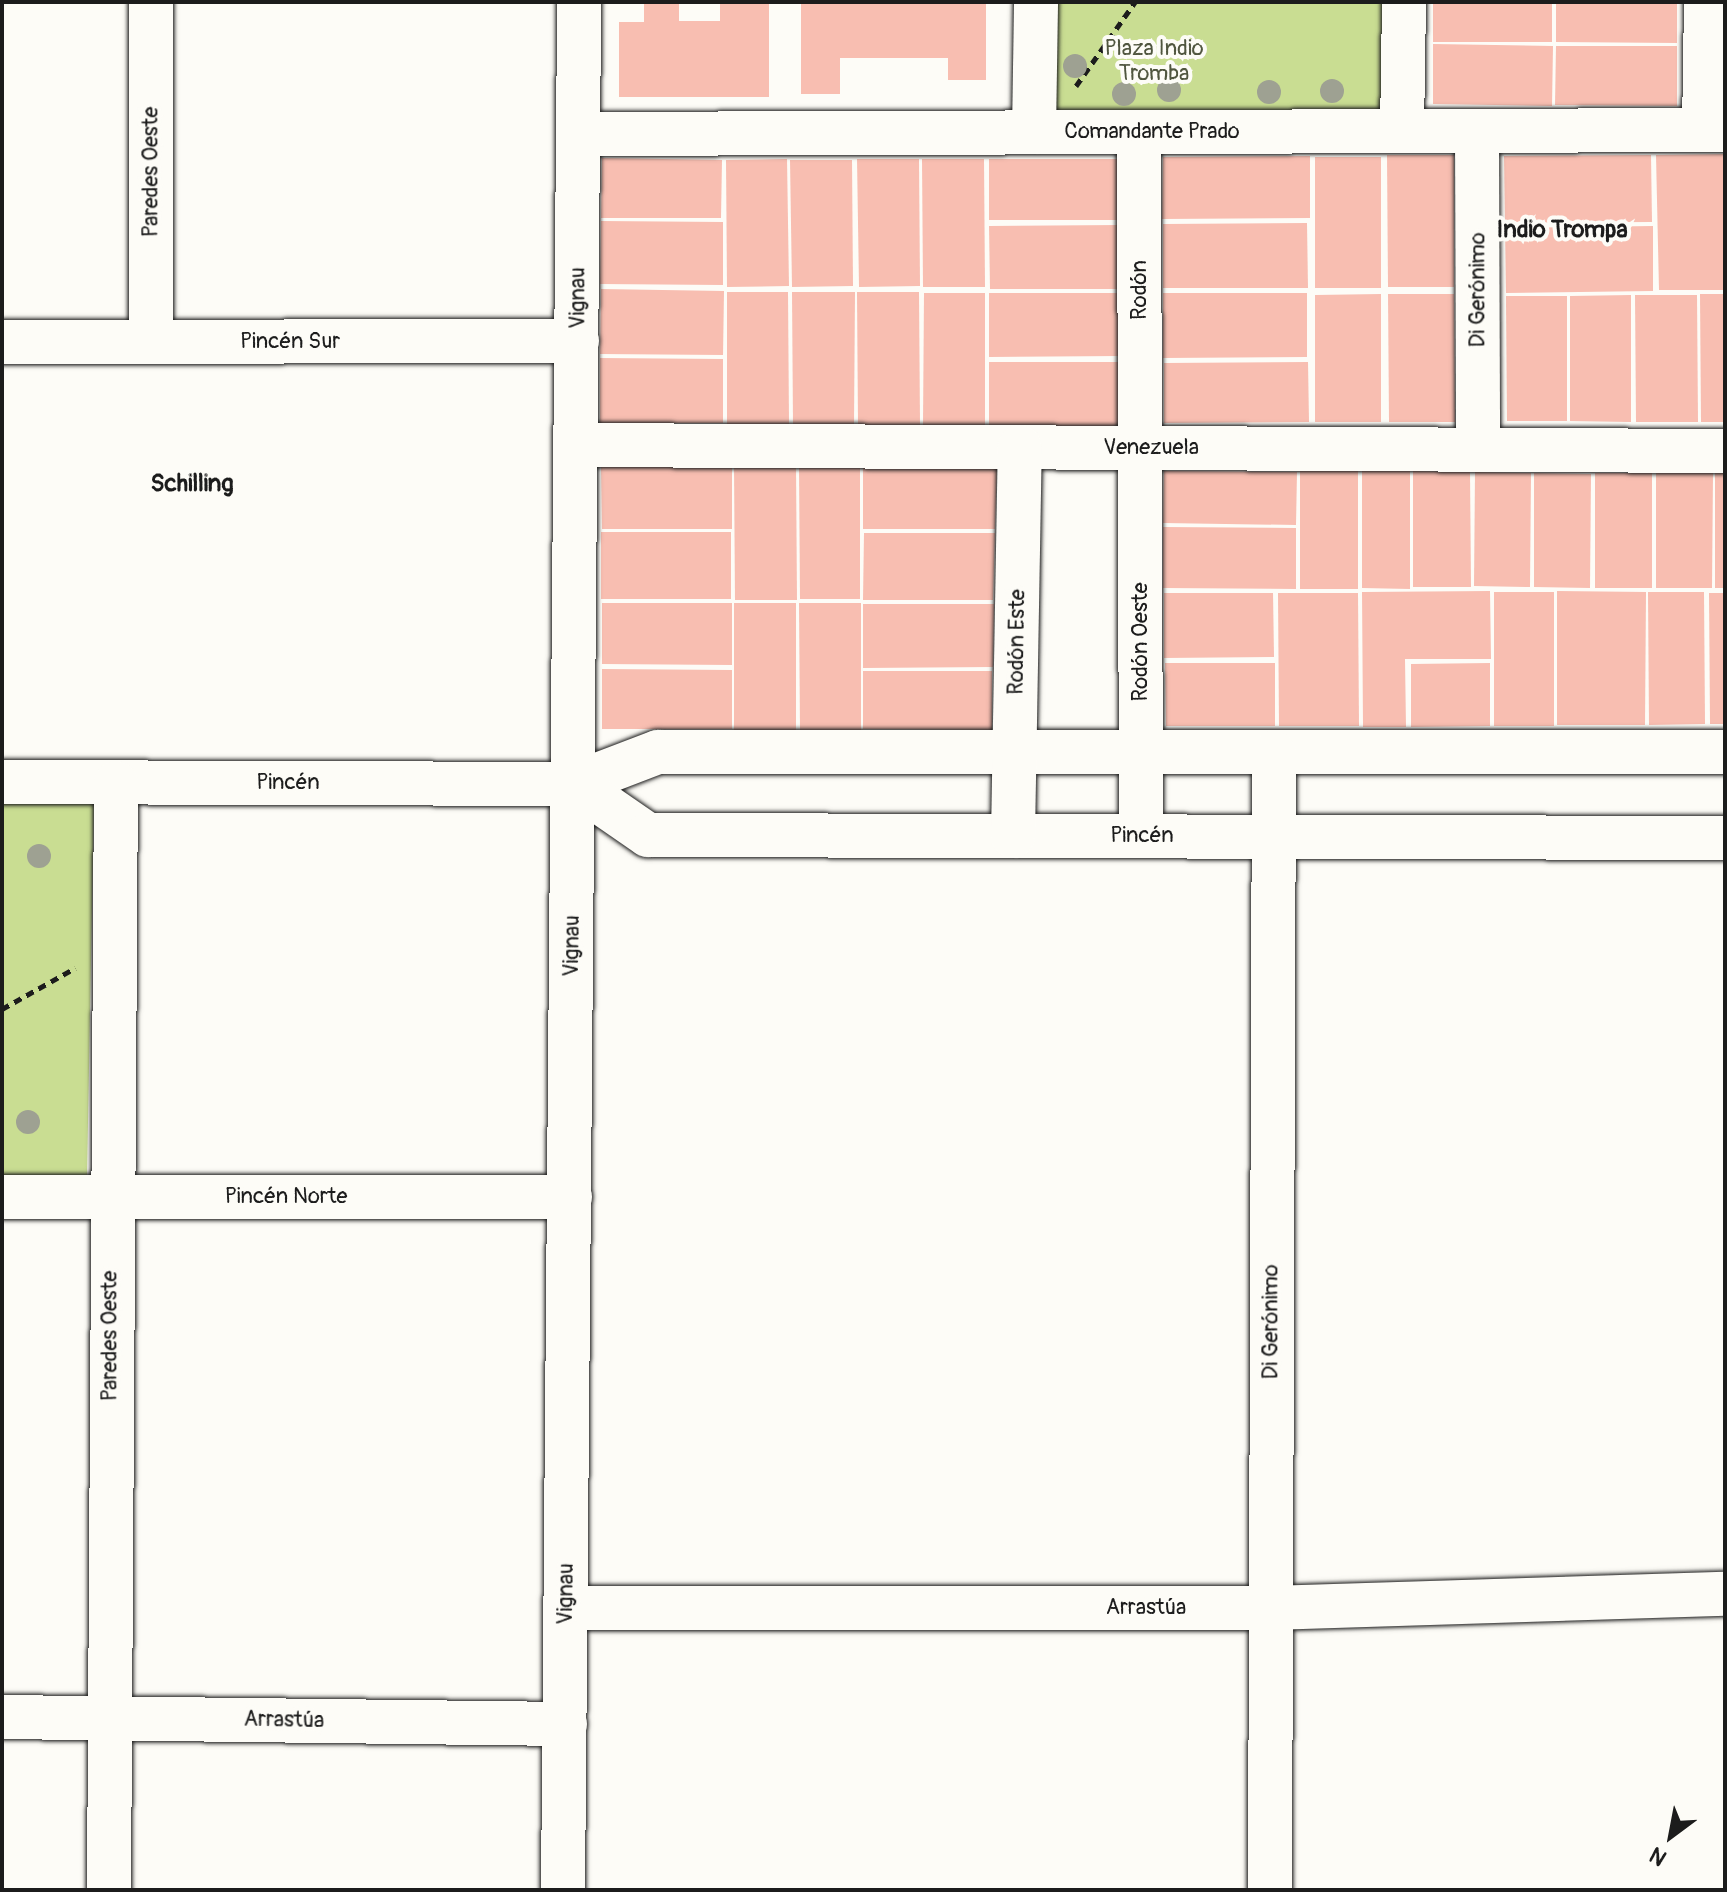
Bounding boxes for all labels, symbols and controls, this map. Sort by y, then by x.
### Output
park label: Plaza Indio Tromba [1104,35,1204,86]
street label: Paredes Oeste [138,107,164,237]
street label: Comandante Prado [1064,119,1240,145]
district label: Indio Trompa [1496,216,1628,244]
street label: Di Gerónimo [1465,233,1491,347]
street label: Rodón [1127,260,1153,320]
street label: Vignau [565,267,591,329]
street label: Pincén Sur [240,329,340,355]
street label: Venezuela [1103,435,1199,461]
district label: Schilling [150,470,234,498]
street label: Rodón Oeste [1128,583,1154,701]
street label: Rodón Este [1003,589,1031,695]
street label: Pincén [256,770,320,796]
street label: Pincén [1110,823,1174,849]
street label: Vignau [558,915,586,977]
street label: Pincén Norte [225,1184,347,1210]
street label: Di Gerónimo [1258,1265,1284,1379]
street label: Paredes Oeste [97,1271,123,1401]
street label: Vignau [552,1563,580,1625]
street label: Arrastúa [1106,1595,1186,1621]
street label: Arrastúa [244,1706,324,1734]
north arrow [1631,1796,1711,1876]
text: N [1645,1841,1672,1872]

